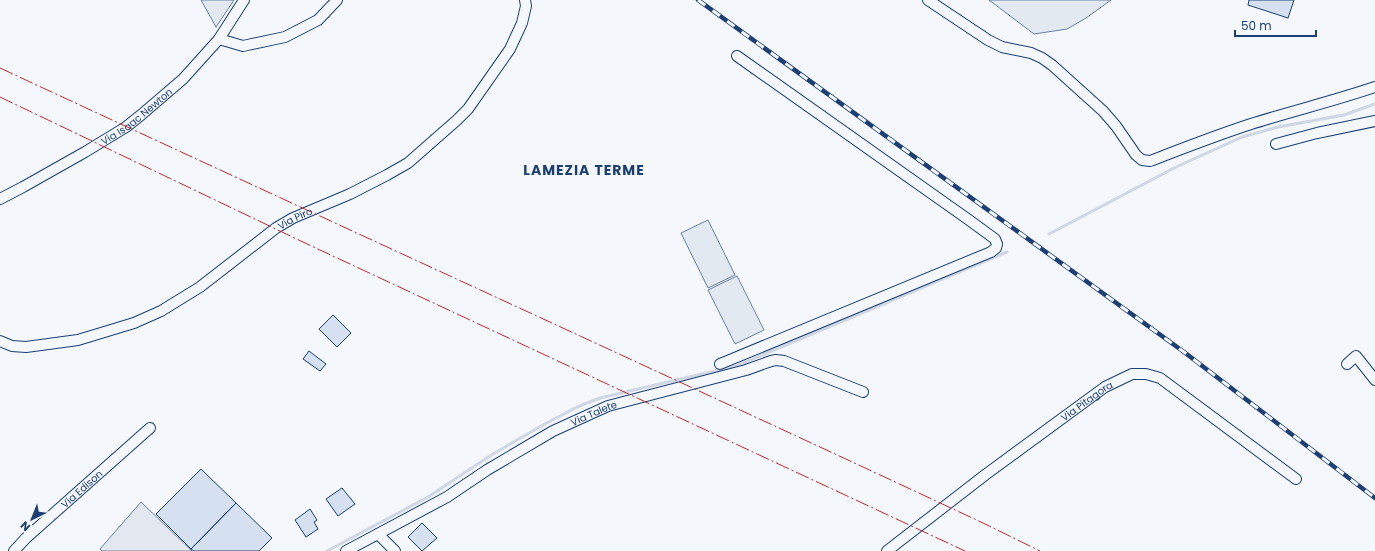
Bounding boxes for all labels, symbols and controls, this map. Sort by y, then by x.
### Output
scale bar [1235,12,1316,38]
text: 50 m [1241,17,1272,34]
street label: Via Isaac Newton [98,84,175,148]
district label: LAMEZIA TERME [523,160,645,180]
street label: Via Piro [275,203,315,233]
street label: Via Pitagora [1058,377,1115,425]
street label: Via Talete [568,397,618,430]
street label: Via Edison [58,466,106,511]
north arrow [12,499,52,539]
text: N [17,518,34,535]

